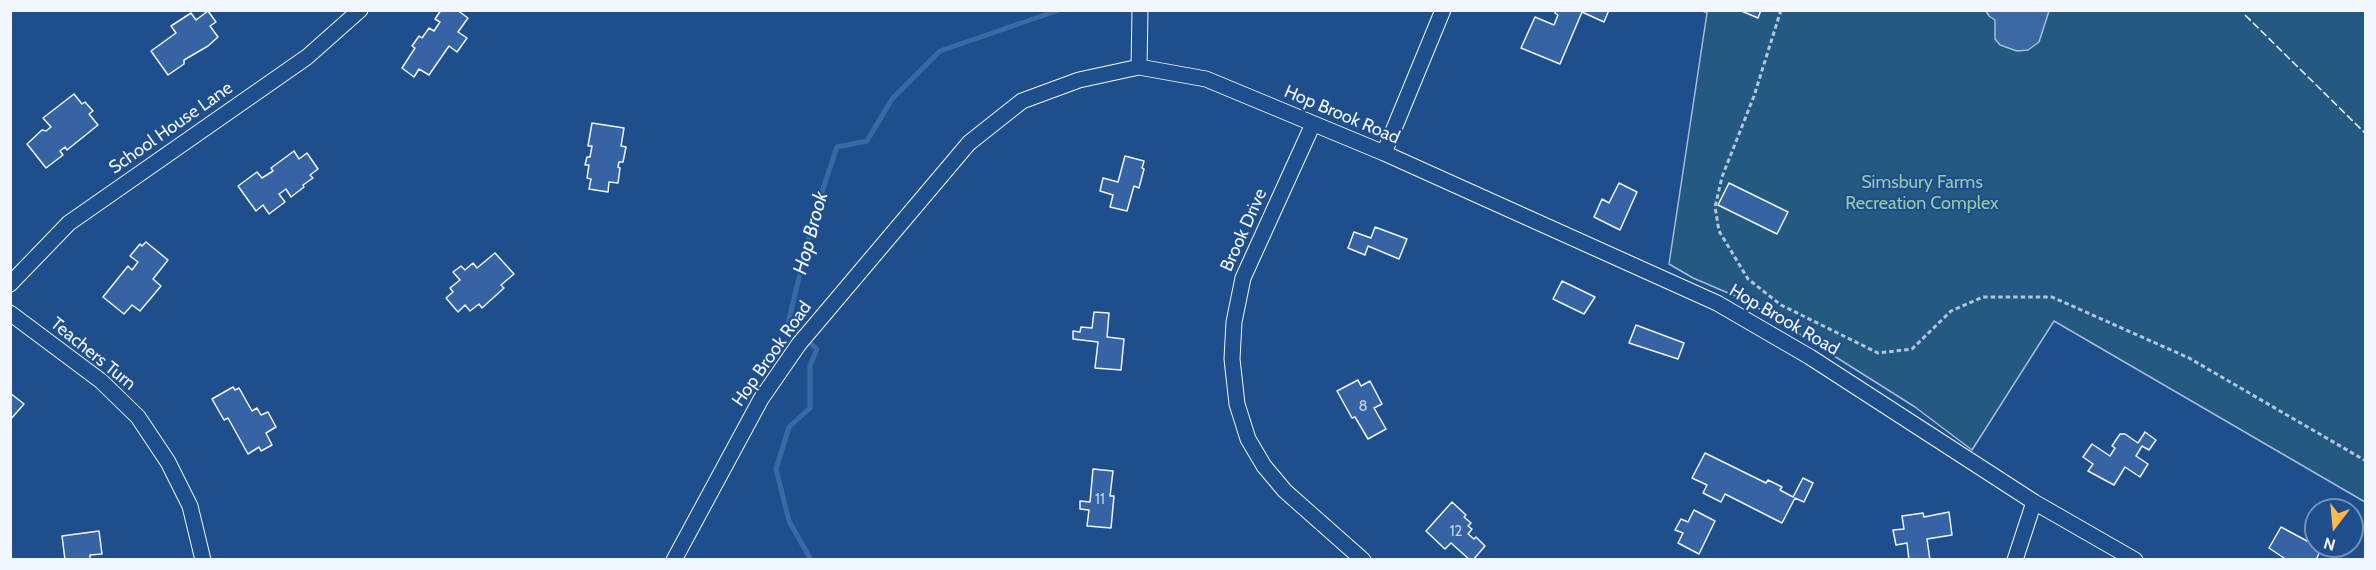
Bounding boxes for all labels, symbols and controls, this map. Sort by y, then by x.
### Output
street label: School House Lane [105,77,237,179]
street label: Hop Brook Road [1281,81,1403,149]
park label: Simsbury Farms Recreation Complex [1845,172,1999,214]
street label: Brook Drive [1216,185,1272,275]
water label: Hop Brook [788,189,834,277]
street label: Hop Brook Road [1725,280,1843,360]
street label: Hop Brook Road [728,297,816,411]
street label: Teachers Turn [46,313,140,395]
house number: 8 [1358,398,1368,416]
house number: 11 [1095,491,1105,509]
north arrow [2304,498,2364,558]
house number: 12 [1450,523,1462,541]
text: N [2321,533,2338,555]

